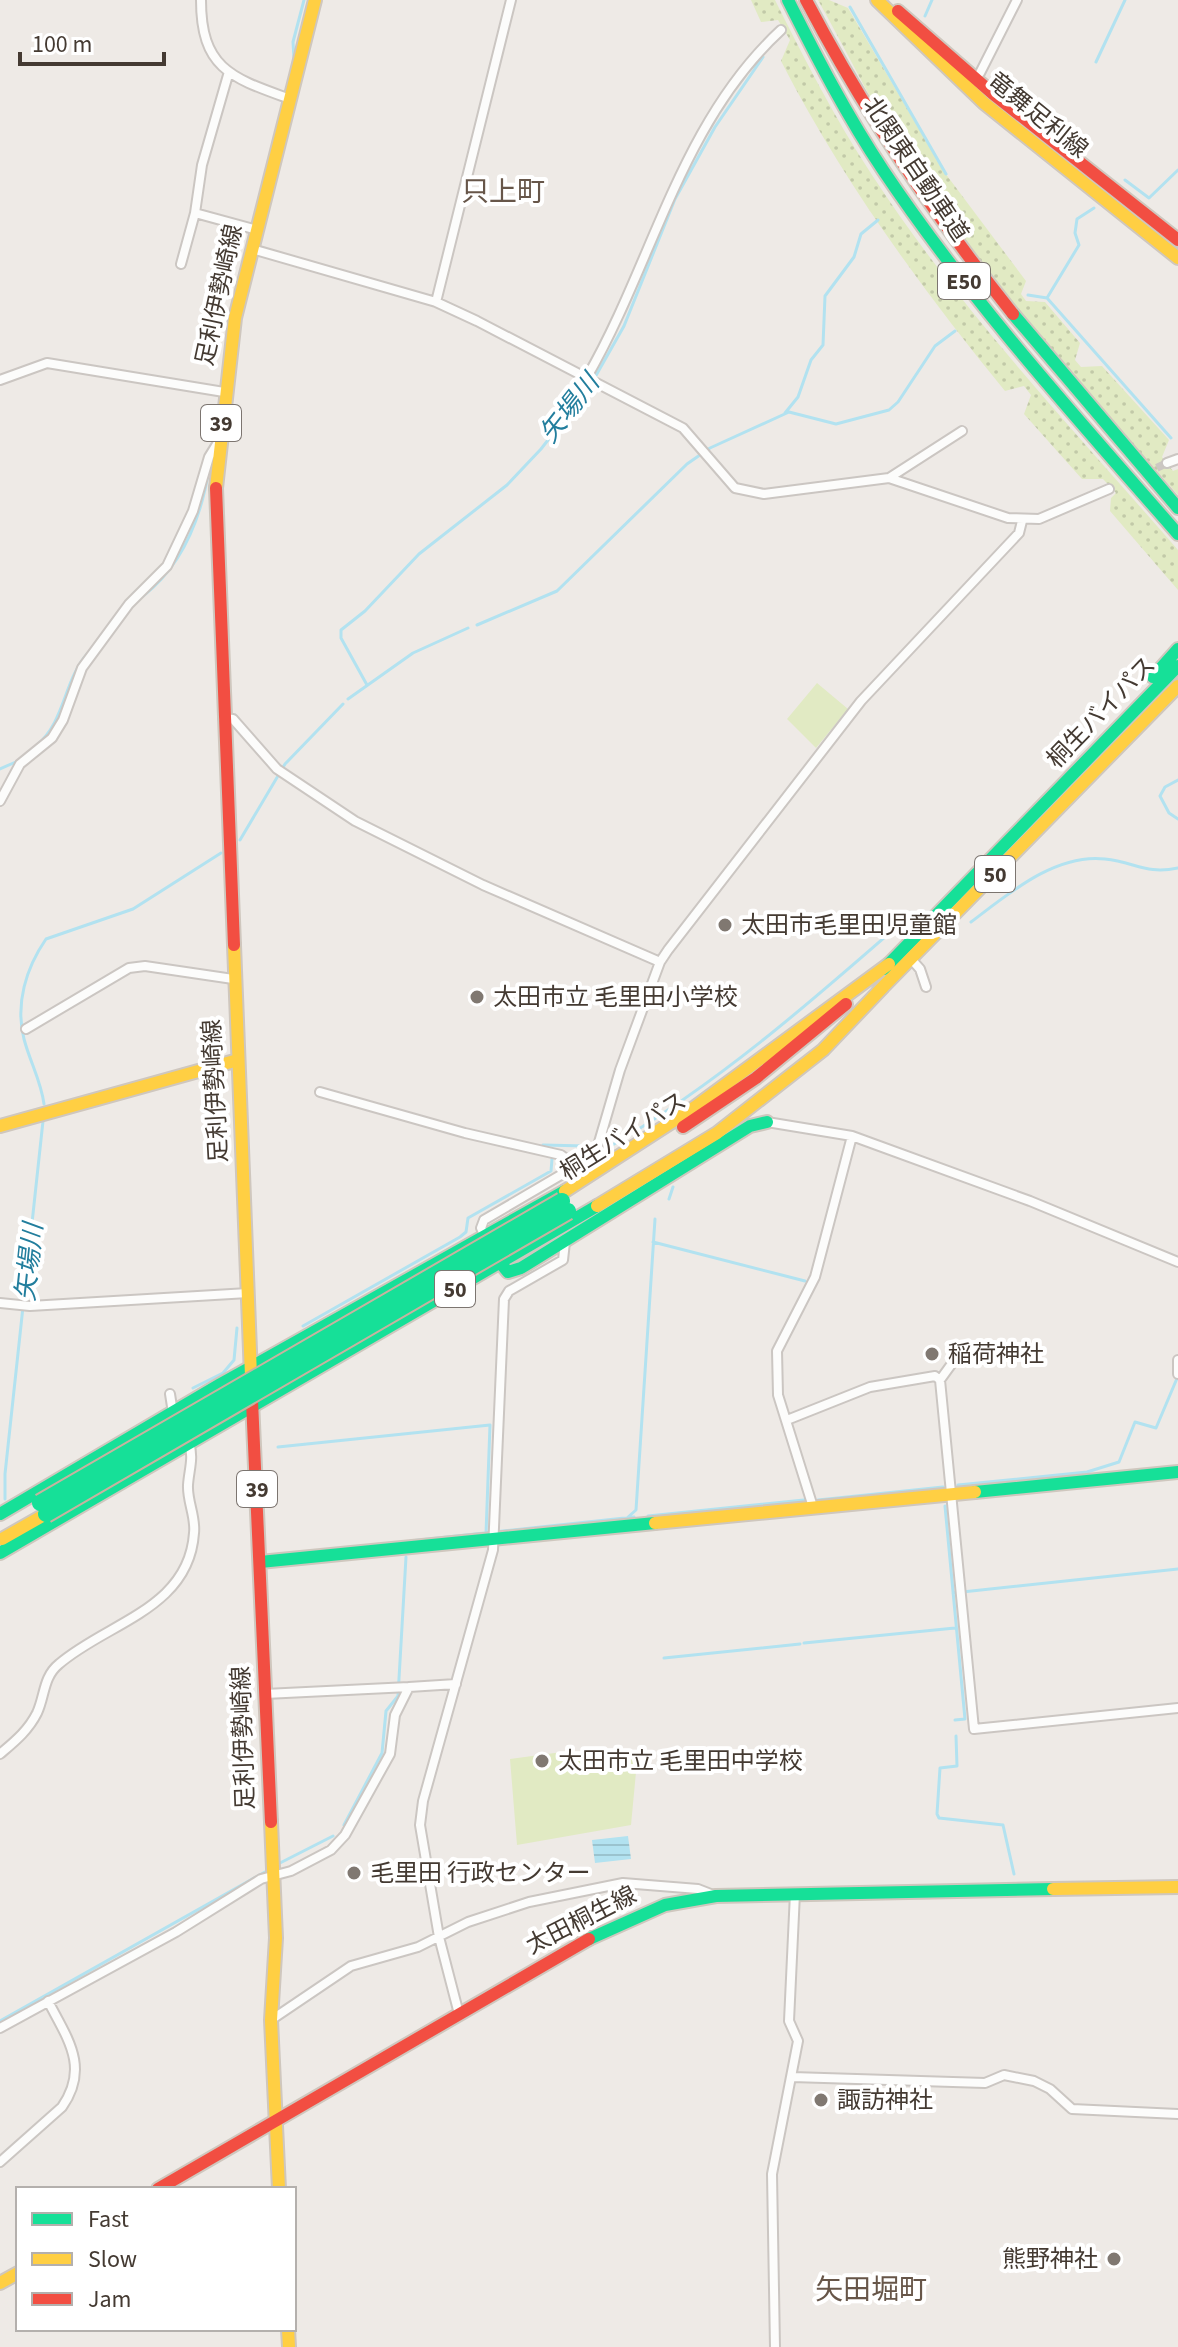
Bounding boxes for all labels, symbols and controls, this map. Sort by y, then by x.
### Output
scale bar [20,16,164,66]
text: 100 m [32,27,92,62]
street label: 竜舞足利線 [980,64,1095,167]
street label: 北関東自動車道 [854,90,977,249]
district label: 只上町 [461,172,545,212]
street label: 足利伊勢崎線 [187,221,252,369]
road number: E50 [938,263,990,299]
water label: 矢場川 [531,364,610,450]
road number: 39 [201,405,241,441]
street label: 桐生バイパス [1039,649,1164,776]
road number: 50 [975,856,1015,892]
place label: 太田市毛里田児童館 [741,908,957,943]
marker: 太田市毛里田児童館 [716,916,734,934]
place label: 太田市立 毛里田小学校 [493,980,738,1015]
marker: 太田市立 毛里田小学校 [468,988,486,1006]
street label: 足利伊勢崎線 [194,1018,237,1164]
street label: 桐生バイパス [553,1084,693,1189]
water label: 矢場川 [7,1218,52,1303]
road number: 50 [435,1271,475,1307]
place label: 稲荷神社 [948,1337,1044,1372]
marker: 稲荷神社 [923,1345,941,1363]
road number: 39 [237,1471,277,1507]
street label: 足利伊勢崎線 [223,1665,264,1811]
place label: 太田市立 毛里田中学校 [558,1744,803,1779]
marker: 太田市立 毛里田中学校 [533,1752,551,1770]
place label: 毛里田 行政センター [370,1856,591,1891]
marker: 毛里田 行政センター [345,1864,363,1882]
street label: 太田桐生線 [520,1878,643,1963]
place label: 諏訪神社 [837,2083,933,2118]
marker: 諏訪神社 [812,2091,830,2109]
legend [16,2187,296,2331]
text: Fast [88,2202,129,2237]
text: Slow [88,2242,137,2277]
place label: 熊野神社 [1002,2242,1098,2277]
marker: 熊野神社 [1105,2250,1123,2268]
district label: 矢田堀町 [815,2270,927,2310]
text: Jam [88,2282,132,2317]

